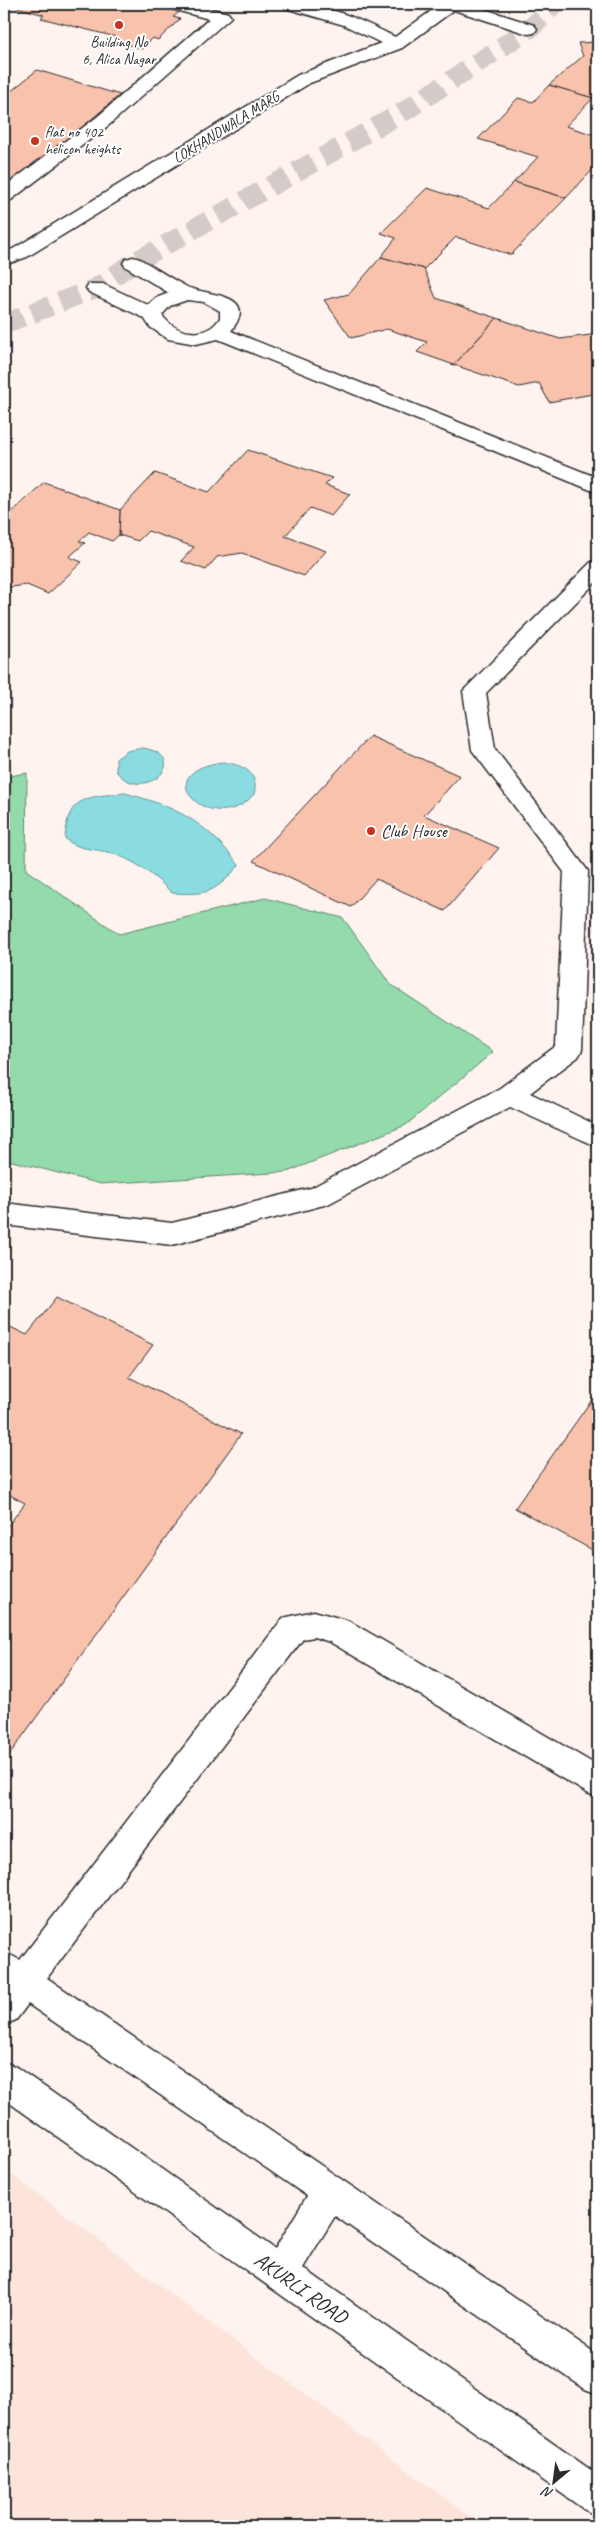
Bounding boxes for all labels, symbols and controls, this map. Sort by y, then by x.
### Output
marker: Building No 6, Alica Nagar [113,19,125,31]
place label: Building No 6, Alica Nagar [82,33,157,69]
street label: LOKHANDWALA MARG [170,86,284,168]
place label: flat no 402 helicon heights [45,123,122,159]
marker: flat no 402 helicon heights [29,135,41,147]
place label: Club House [381,820,448,842]
marker: Club House [365,825,377,837]
street label: AKURLI ROAD [249,2246,354,2331]
north arrow [530,2458,580,2508]
text: N [538,2482,556,2502]

